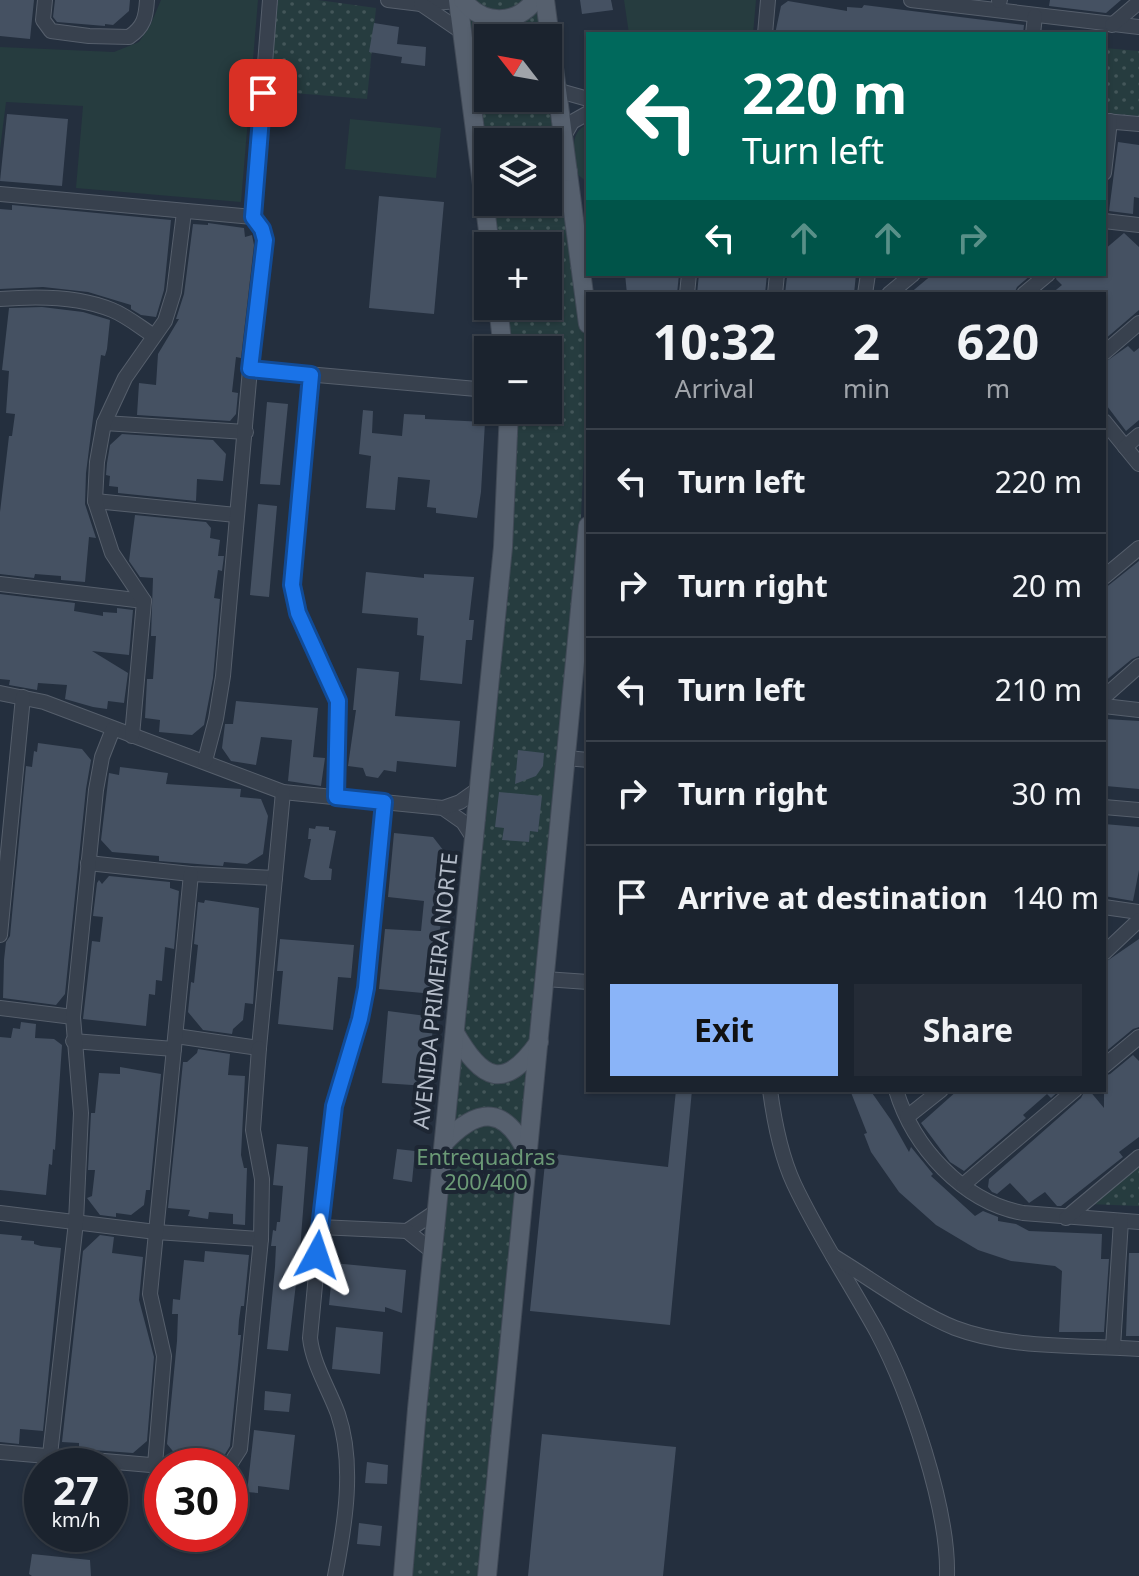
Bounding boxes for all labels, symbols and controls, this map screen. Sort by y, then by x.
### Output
north arrow [474,24,562,112]
map controls [474,24,562,424]
text: 220 m [742,54,907,130]
pin [229,59,297,127]
icon: left [610,64,714,168]
icon: arrive [241,71,285,115]
text: Turn left [742,126,884,175]
button: layers [474,128,562,216]
icon: left [698,216,742,260]
icon: ahead [782,216,826,260]
icon: ahead [866,216,910,260]
icon: right [950,216,994,260]
button: + [474,232,562,320]
text: 10:32 [653,309,776,374]
text: 2 [853,309,880,374]
text: 620 [957,309,1039,374]
button: − [474,336,562,424]
text: Arrival [675,370,754,406]
text: min [843,370,890,406]
text: m [986,370,1010,406]
icon: left [610,459,654,503]
text: Turn left [678,461,806,502]
text: 220 m [995,461,1082,502]
icon: right [610,563,654,607]
text: Turn right [678,565,828,606]
text: 20 m [1012,565,1082,606]
icon: left [610,667,654,711]
text: Turn left [678,669,806,710]
text: 210 m [995,669,1082,710]
icon: right [610,771,654,815]
text: Turn right [678,773,828,814]
text: 30 m [1012,773,1082,814]
street label: AVENIDA PRIMEIRA NORTE [405,851,463,1131]
icon: arrive [610,875,654,919]
text: Arrive at destination [678,877,988,918]
text: 140 m [1012,877,1099,918]
button: Exit [610,984,838,1076]
button: Share [854,984,1082,1076]
park label: Entrequadras 200/400 [416,1141,556,1196]
position arrow [275,1213,359,1297]
speed limit sign: 30 [144,1448,248,1552]
text: 27 [53,1462,99,1517]
text: km/h [51,1506,101,1533]

